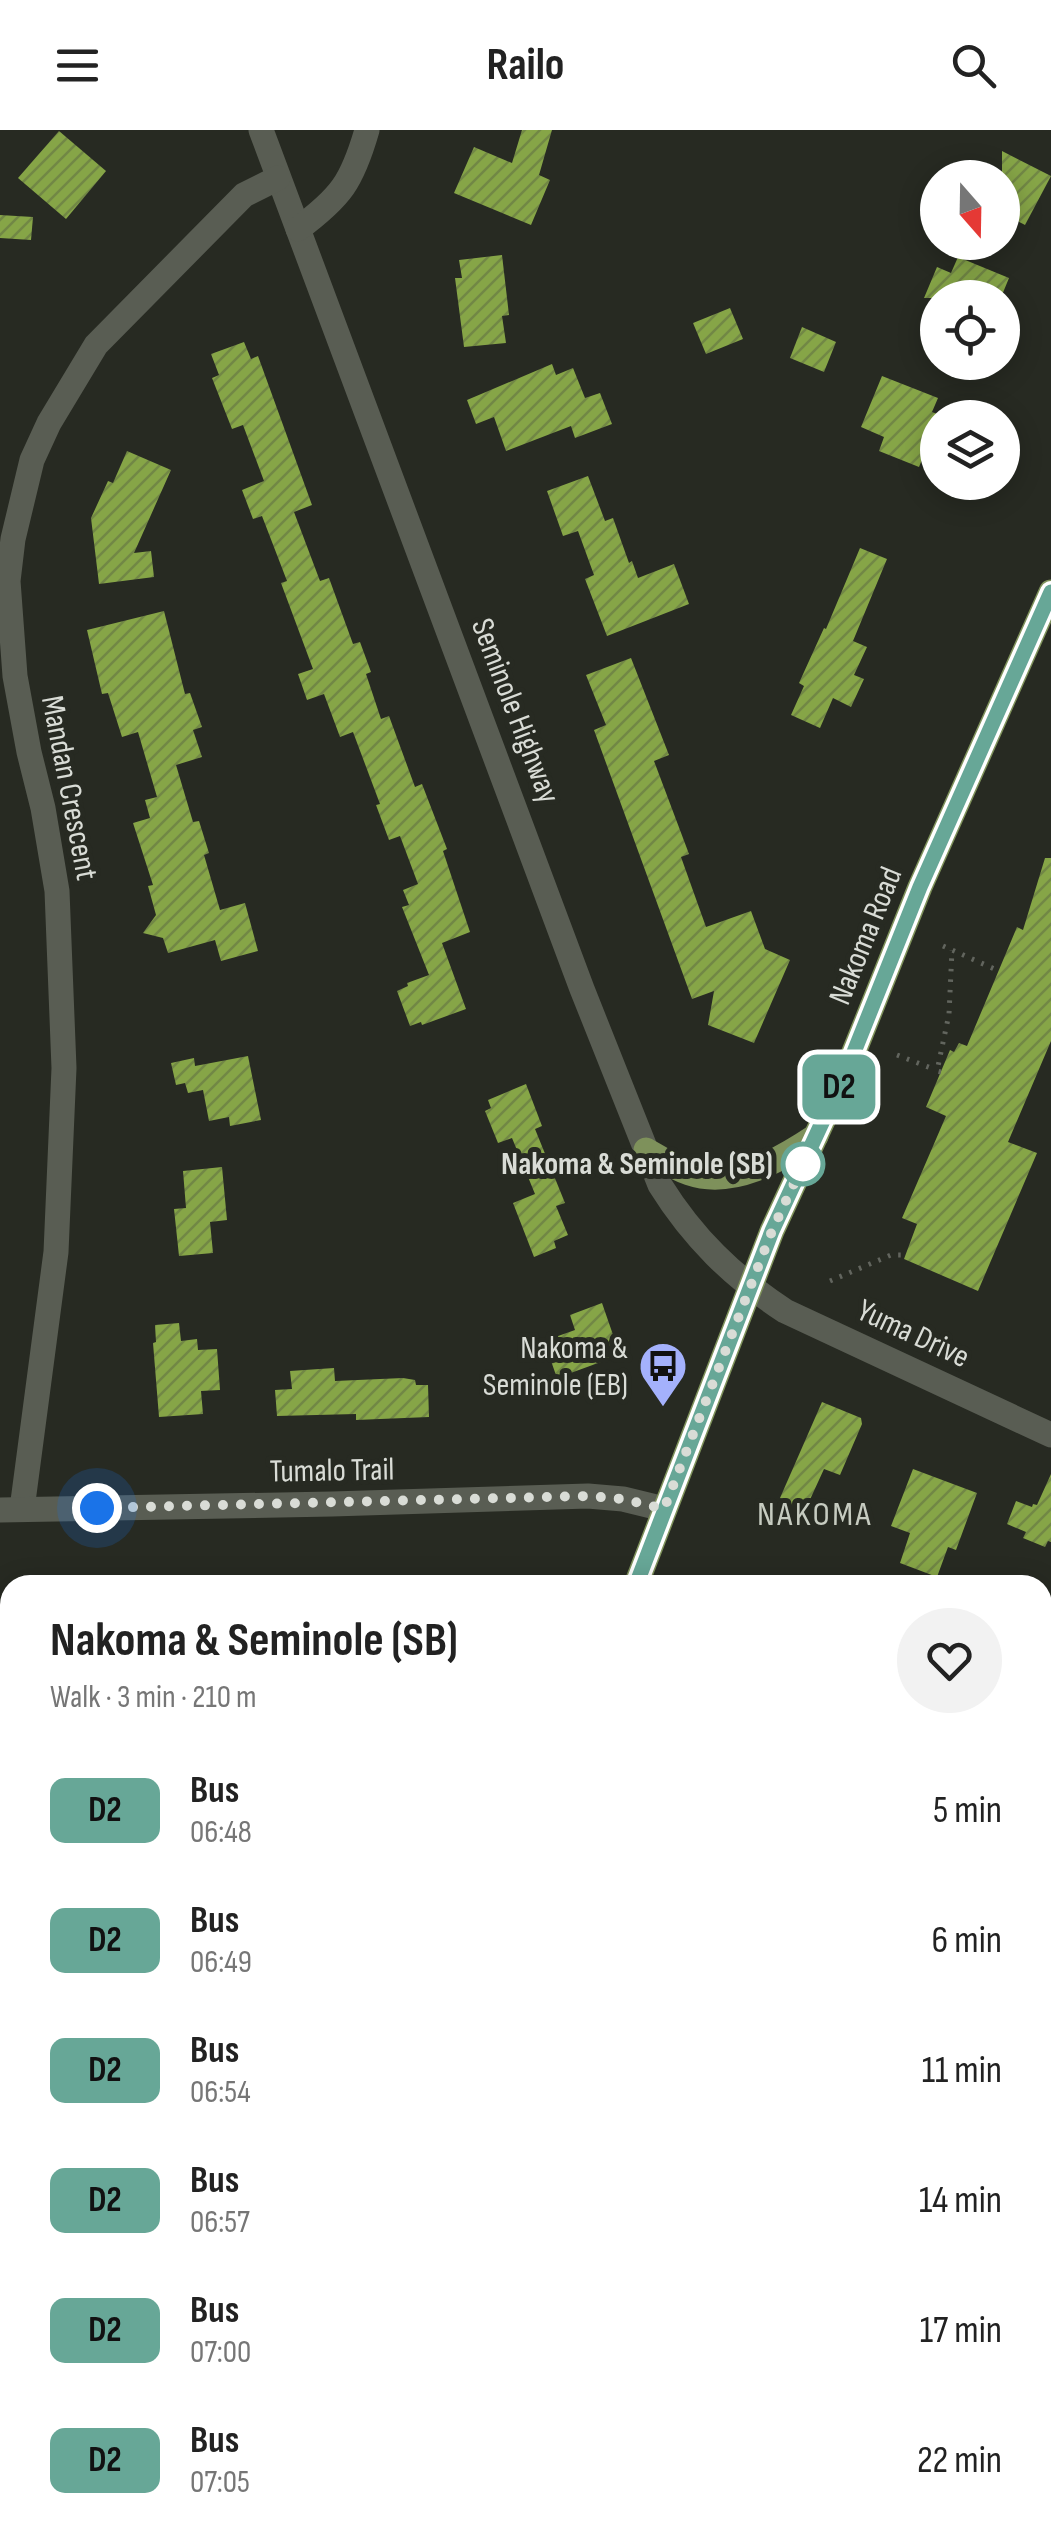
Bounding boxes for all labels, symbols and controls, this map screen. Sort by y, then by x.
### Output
icon: menu [50,38,105,93]
text: Railo [487,38,564,93]
icon: search [946,38,1001,93]
north arrow [920,160,1020,260]
map controls [920,160,1020,500]
button: locate [920,280,1020,380]
button: layers [920,400,1020,500]
street label: Seminole Highway [462,613,568,809]
street label: Mandan Crescent [32,692,106,884]
street label: Nakoma Road [821,862,911,1010]
line badge: D2 [794,1054,884,1120]
text: D2 [822,1066,856,1109]
marker: Nakoma & Seminole (SB) [782,1143,824,1185]
place label: Nakoma & Seminole (SB) [501,1145,773,1184]
street label: Yuma Drive [851,1291,975,1377]
place label: Nakoma & Seminole (EB) [483,1329,628,1405]
bus stop icon: Nakoma & Seminole (EB) [637,1340,689,1408]
street label: Tumalo Trail [269,1450,395,1492]
your location [72,1483,122,1533]
district label: NAKOMA [757,1493,873,1536]
button: heart [897,1608,1002,1713]
text: Nakoma & Seminole (SB) [50,1612,458,1669]
text: Walk · 3 min · 210 m [50,1678,257,1717]
text: Bus [190,1768,239,1813]
text: 5 min [933,1788,1002,1833]
text: D2 [88,1789,122,1832]
text: 06:48 [190,1813,252,1852]
text: Bus [190,1898,239,1943]
text: 6 min [932,1918,1002,1963]
text: D2 [88,1919,122,1962]
text: 06:49 [190,1943,252,1982]
text: Bus [190,2028,239,2073]
text: 11 min [922,2048,1002,2093]
text: D2 [88,2049,122,2092]
text: 06:54 [190,2073,251,2112]
text: Bus [190,2158,239,2203]
text: 14 min [919,2178,1002,2223]
text: D2 [88,2179,122,2222]
text: 06:57 [190,2203,250,2242]
text: Bus [190,2288,239,2333]
text: 17 min [920,2308,1002,2353]
text: D2 [88,2309,122,2352]
text: 07:00 [190,2333,251,2372]
text: Bus [190,2418,239,2463]
text: 22 min [917,2438,1002,2483]
text: D2 [88,2439,122,2482]
text: 07:05 [190,2463,250,2502]

